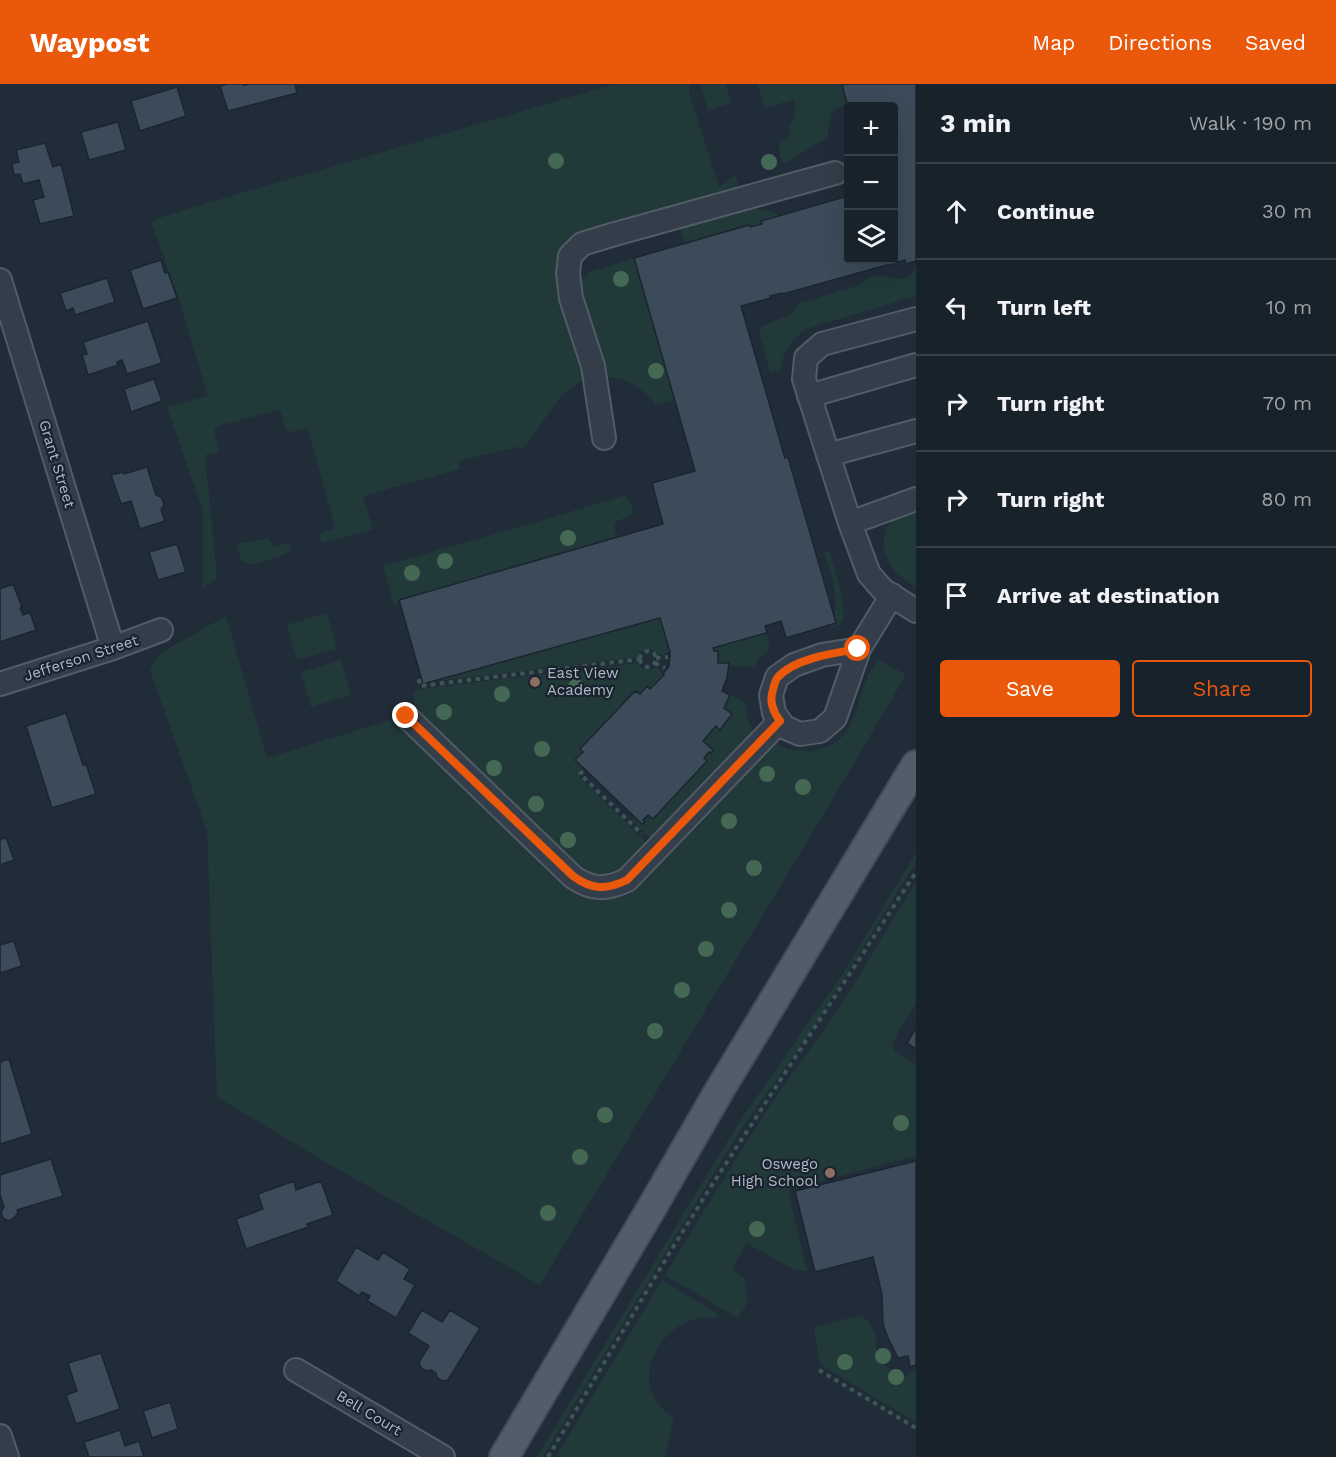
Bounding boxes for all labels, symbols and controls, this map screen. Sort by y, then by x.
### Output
text: Waypost [30,26,149,59]
text: Map [1032,30,1075,55]
text: Directions [1108,30,1212,55]
text: Saved [1245,30,1306,55]
map controls [844,102,898,264]
button: + [844,102,898,156]
text: 3 min [940,108,1011,138]
text: Walk · 190 m [1189,111,1312,135]
button: − [844,156,898,210]
icon: ahead [940,195,973,228]
text: Continue [997,199,1095,224]
text: 30 m [1262,199,1312,223]
button: layers [844,210,898,264]
icon: left [940,291,973,324]
text: Turn left [997,295,1091,320]
text: 10 m [1266,295,1312,319]
icon: right [940,387,973,420]
text: Turn right [997,391,1104,416]
text: 70 m [1263,391,1312,415]
street label: Grant Street [35,418,79,511]
icon: right [940,483,973,516]
text: Turn right [997,487,1104,512]
text: 80 m [1261,487,1312,511]
icon: arrive [940,579,973,612]
text: Arrive at destination [997,583,1220,608]
street label: Jefferson Street [21,631,141,685]
route start [844,635,870,661]
button: Save [940,660,1120,717]
button: Share [1132,660,1312,717]
place label: East View Academy [547,664,619,699]
marker: East View Academy [528,675,542,689]
route end [392,702,418,728]
place label: Oswego High School [731,1155,818,1190]
marker: Oswego High School [823,1166,837,1180]
street label: Bell Court [333,1387,405,1440]

